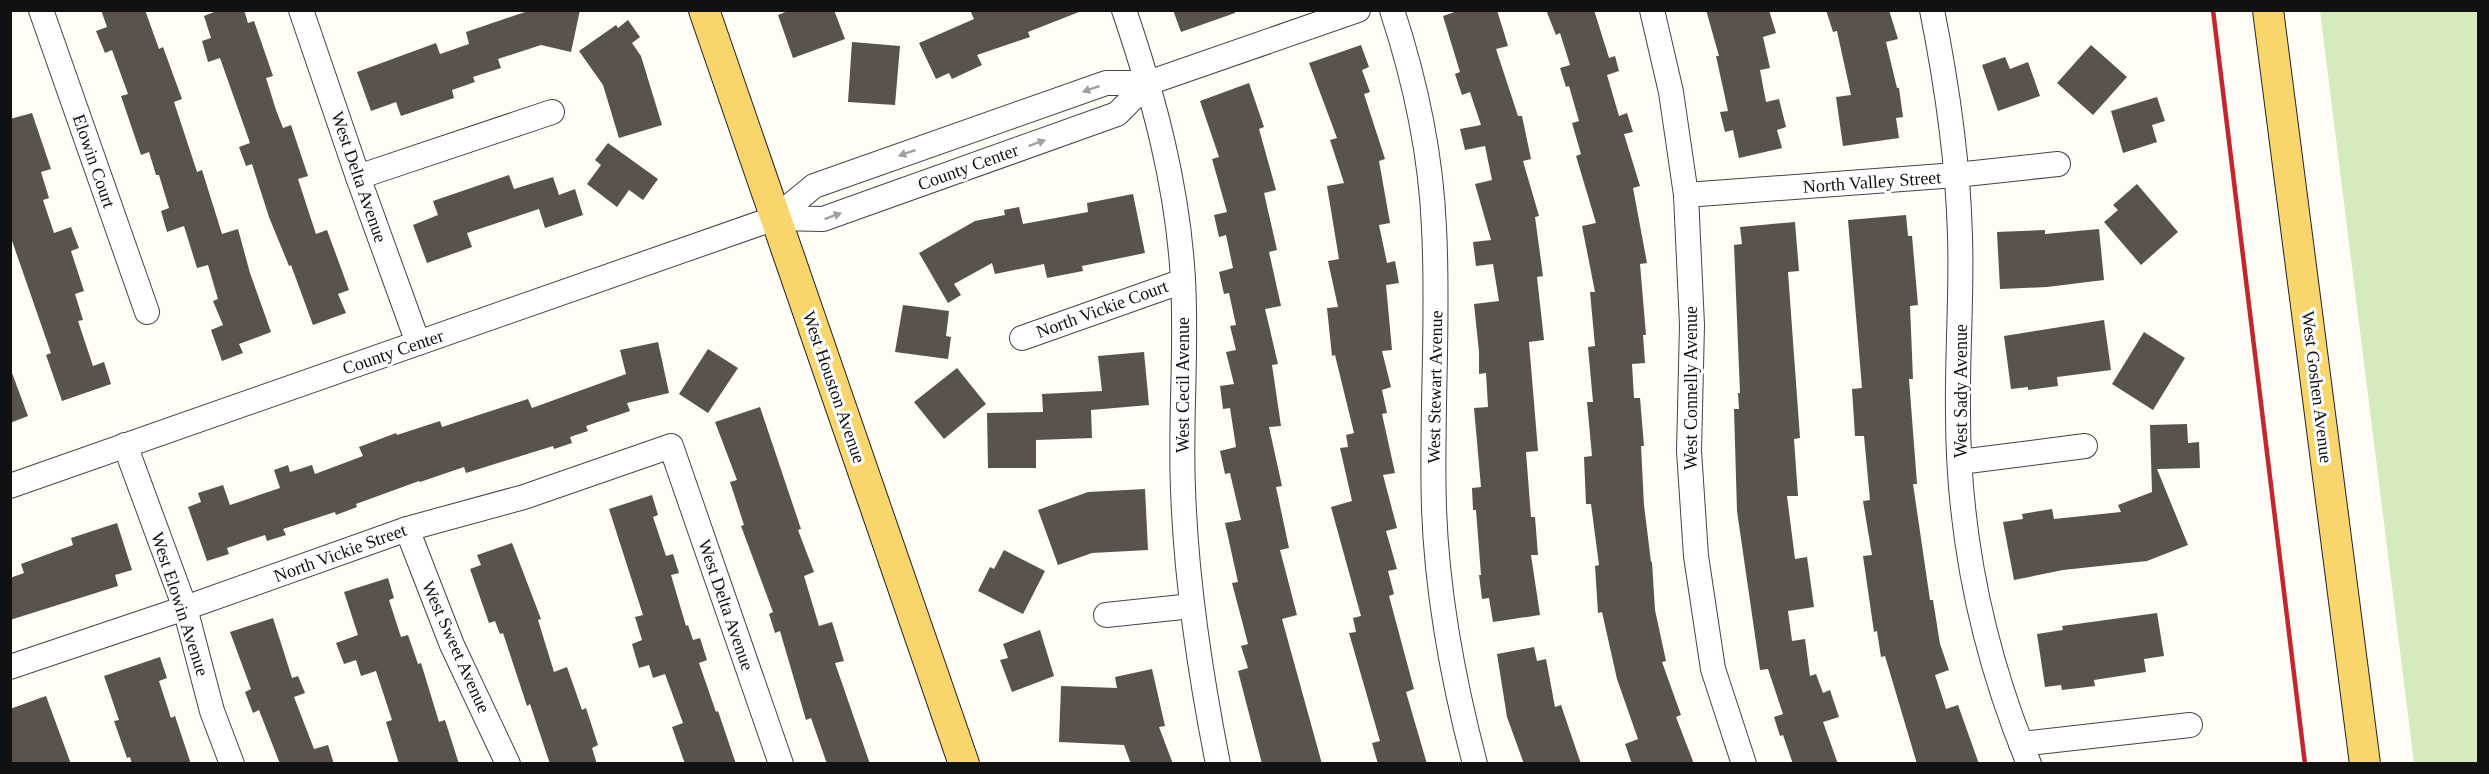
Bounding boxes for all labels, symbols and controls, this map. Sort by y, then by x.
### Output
one-way arrow [1082,84,1100,94]
street label: West Delta Avenue [327,109,391,245]
street label: Elowin Court [69,112,119,210]
one-way arrow [1028,137,1046,147]
street label: County Center [915,140,1021,194]
one-way arrow [898,149,916,159]
street label: North Valley Street [1802,167,1942,197]
one-way arrow [824,210,842,220]
street label: North Vickie Court [1033,276,1171,342]
street label: West Connelly Avenue [1681,306,1701,470]
street label: West Houston Avenue [799,308,869,466]
street label: West Stewart Avenue [1424,310,1446,464]
street label: West Goshen Avenue [2298,310,2336,464]
street label: West Cecil Avenue [1173,317,1193,453]
street label: West Sady Avenue [1951,324,1971,458]
street label: County Center [340,325,446,379]
street label: North Vickie Street [271,520,409,586]
street label: West Elowin Avenue [147,529,213,679]
street label: West Delta Avenue [694,537,758,673]
street label: West Sweet Avenue [418,578,494,716]

